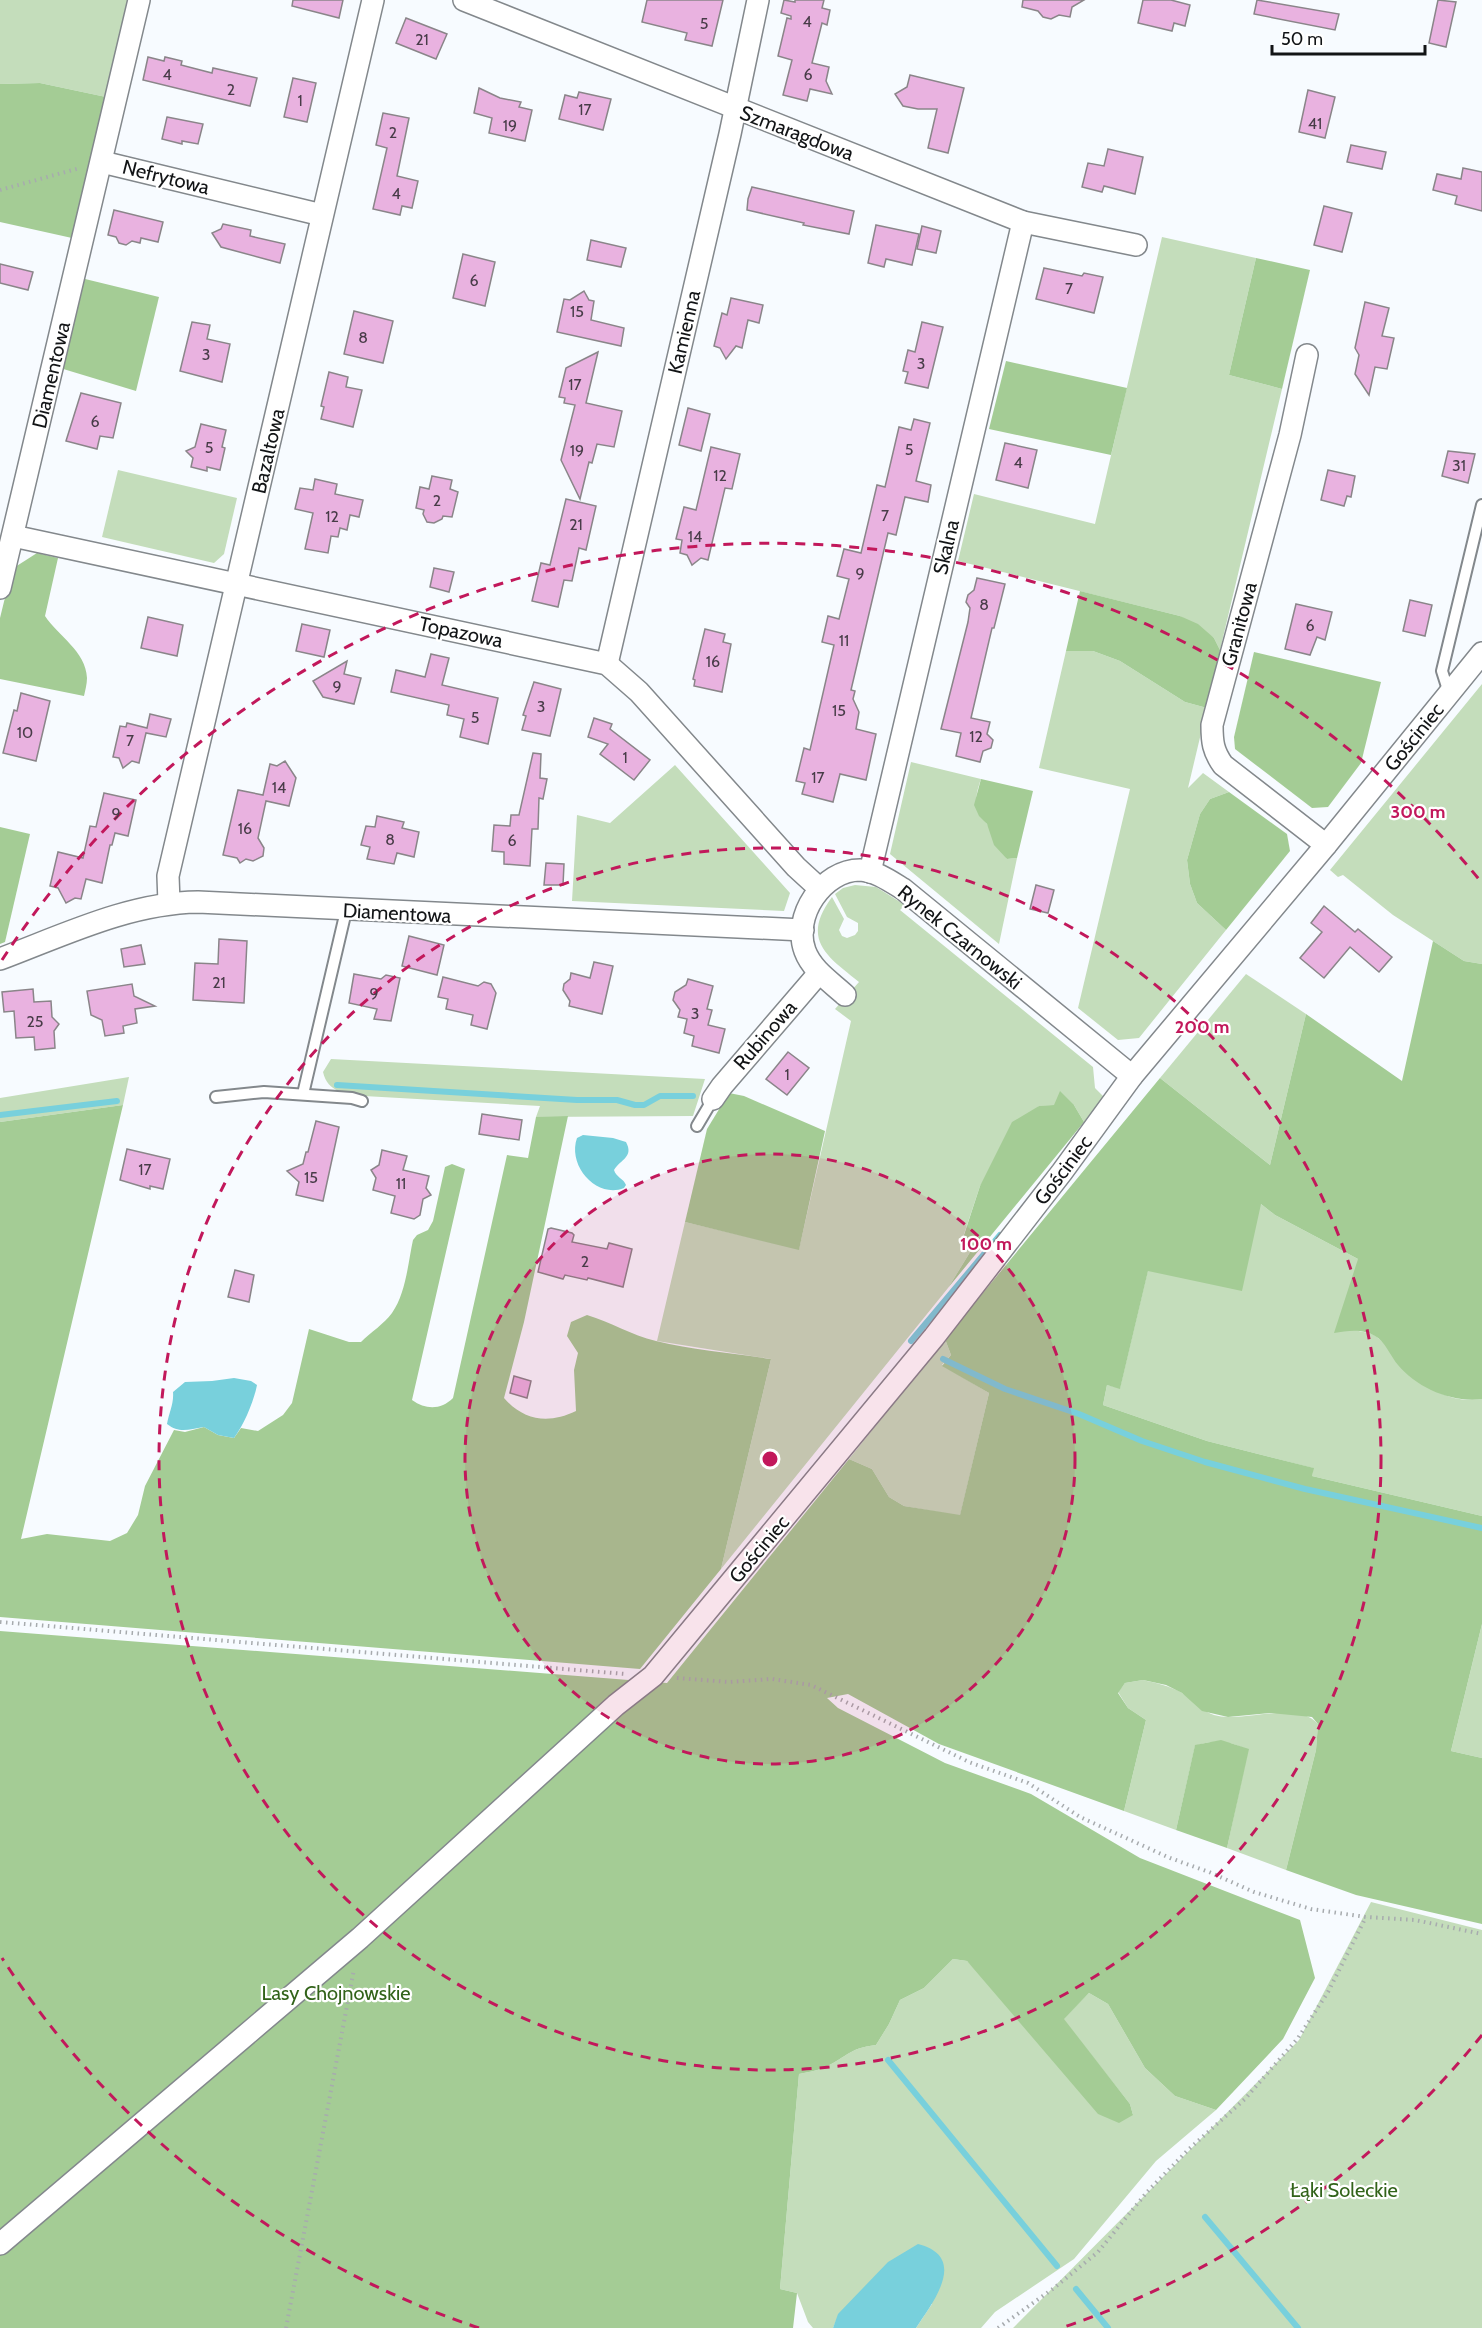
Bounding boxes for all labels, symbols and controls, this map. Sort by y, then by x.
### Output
house number: 4 [802,12,812,31]
house number: 5 [700,14,708,33]
scale bar [1272,18,1425,56]
text: 50 m [1281,28,1323,50]
house number: 21 [415,30,429,49]
house number: 4 [162,65,172,84]
house number: 6 [803,65,813,84]
house number: 2 [227,80,235,99]
house number: 1 [297,91,303,110]
house number: 17 [578,100,592,119]
street label: Szmaragdowa [737,100,858,166]
house number: 41 [1308,114,1322,133]
house number: 19 [503,116,517,135]
house number: 2 [389,123,397,142]
street label: Nefrytowa [120,155,212,199]
house number: 4 [391,184,401,203]
house number: 6 [469,271,479,290]
house number: 7 [1065,279,1073,298]
street label: Kamienna [663,288,705,376]
house number: 15 [570,302,584,321]
street label: Diamentowa [27,319,75,431]
house number: 8 [358,328,368,347]
house number: 3 [202,345,210,364]
house number: 3 [917,354,925,373]
house number: 17 [568,375,582,394]
street label: Bazaltowa [247,406,290,496]
house number: 6 [90,412,100,431]
house number: 5 [205,438,213,457]
house number: 5 [905,440,913,459]
house number: 19 [570,441,584,460]
house number: 4 [1013,453,1023,472]
house number: 31 [1452,456,1466,475]
house number: 12 [713,466,727,485]
house number: 2 [433,491,441,510]
house number: 7 [881,506,889,525]
house number: 12 [325,507,339,526]
house number: 21 [569,515,583,534]
street label: Skalna [928,517,964,577]
house number: 14 [688,527,702,546]
house number: 9 [855,564,865,583]
street label: Granitowa [1216,579,1262,669]
house number: 8 [979,595,989,614]
street label: Topazowa [417,611,505,653]
house number: 6 [1305,616,1315,635]
house number: 11 [839,631,849,650]
house number: 16 [706,652,720,671]
house number: 9 [332,677,342,696]
house number: 3 [537,697,545,716]
street label: Gościniec [1379,698,1449,776]
house number: 15 [832,701,846,720]
house number: 5 [471,708,479,727]
house number: 10 [17,723,33,742]
house number: 12 [969,727,983,746]
house number: 7 [126,731,134,750]
house number: 1 [622,748,628,767]
house number: 17 [811,768,825,787]
house number: 14 [272,778,286,797]
text: 300 m [1391,801,1445,823]
house number: 9 [111,804,121,823]
house number: 16 [238,819,252,838]
house number: 8 [385,830,395,849]
house number: 6 [507,831,517,850]
street label: Rynek Czarnowski [893,880,1027,994]
street label: Diamentowa [342,898,452,928]
house number: 21 [212,973,226,992]
house number: 9 [369,984,379,1003]
street label: Rubinowa [728,995,802,1074]
house number: 3 [691,1004,699,1023]
house number: 25 [26,1012,44,1031]
text: 200 m [1175,1016,1229,1038]
house number: 1 [784,1065,790,1084]
street label: Gościniec [1029,1131,1097,1209]
house number: 17 [138,1160,152,1179]
house number: 15 [304,1168,318,1187]
house number: 11 [396,1174,406,1193]
text: 100 m [960,1233,1012,1255]
house number: 2 [581,1252,589,1271]
centre of rings [760,1449,780,1469]
street label: Gościniec [724,1510,794,1588]
park label: Lasy Chojnowskie [261,1981,411,2005]
park label: Łąki Soleckie [1290,2178,1398,2202]

